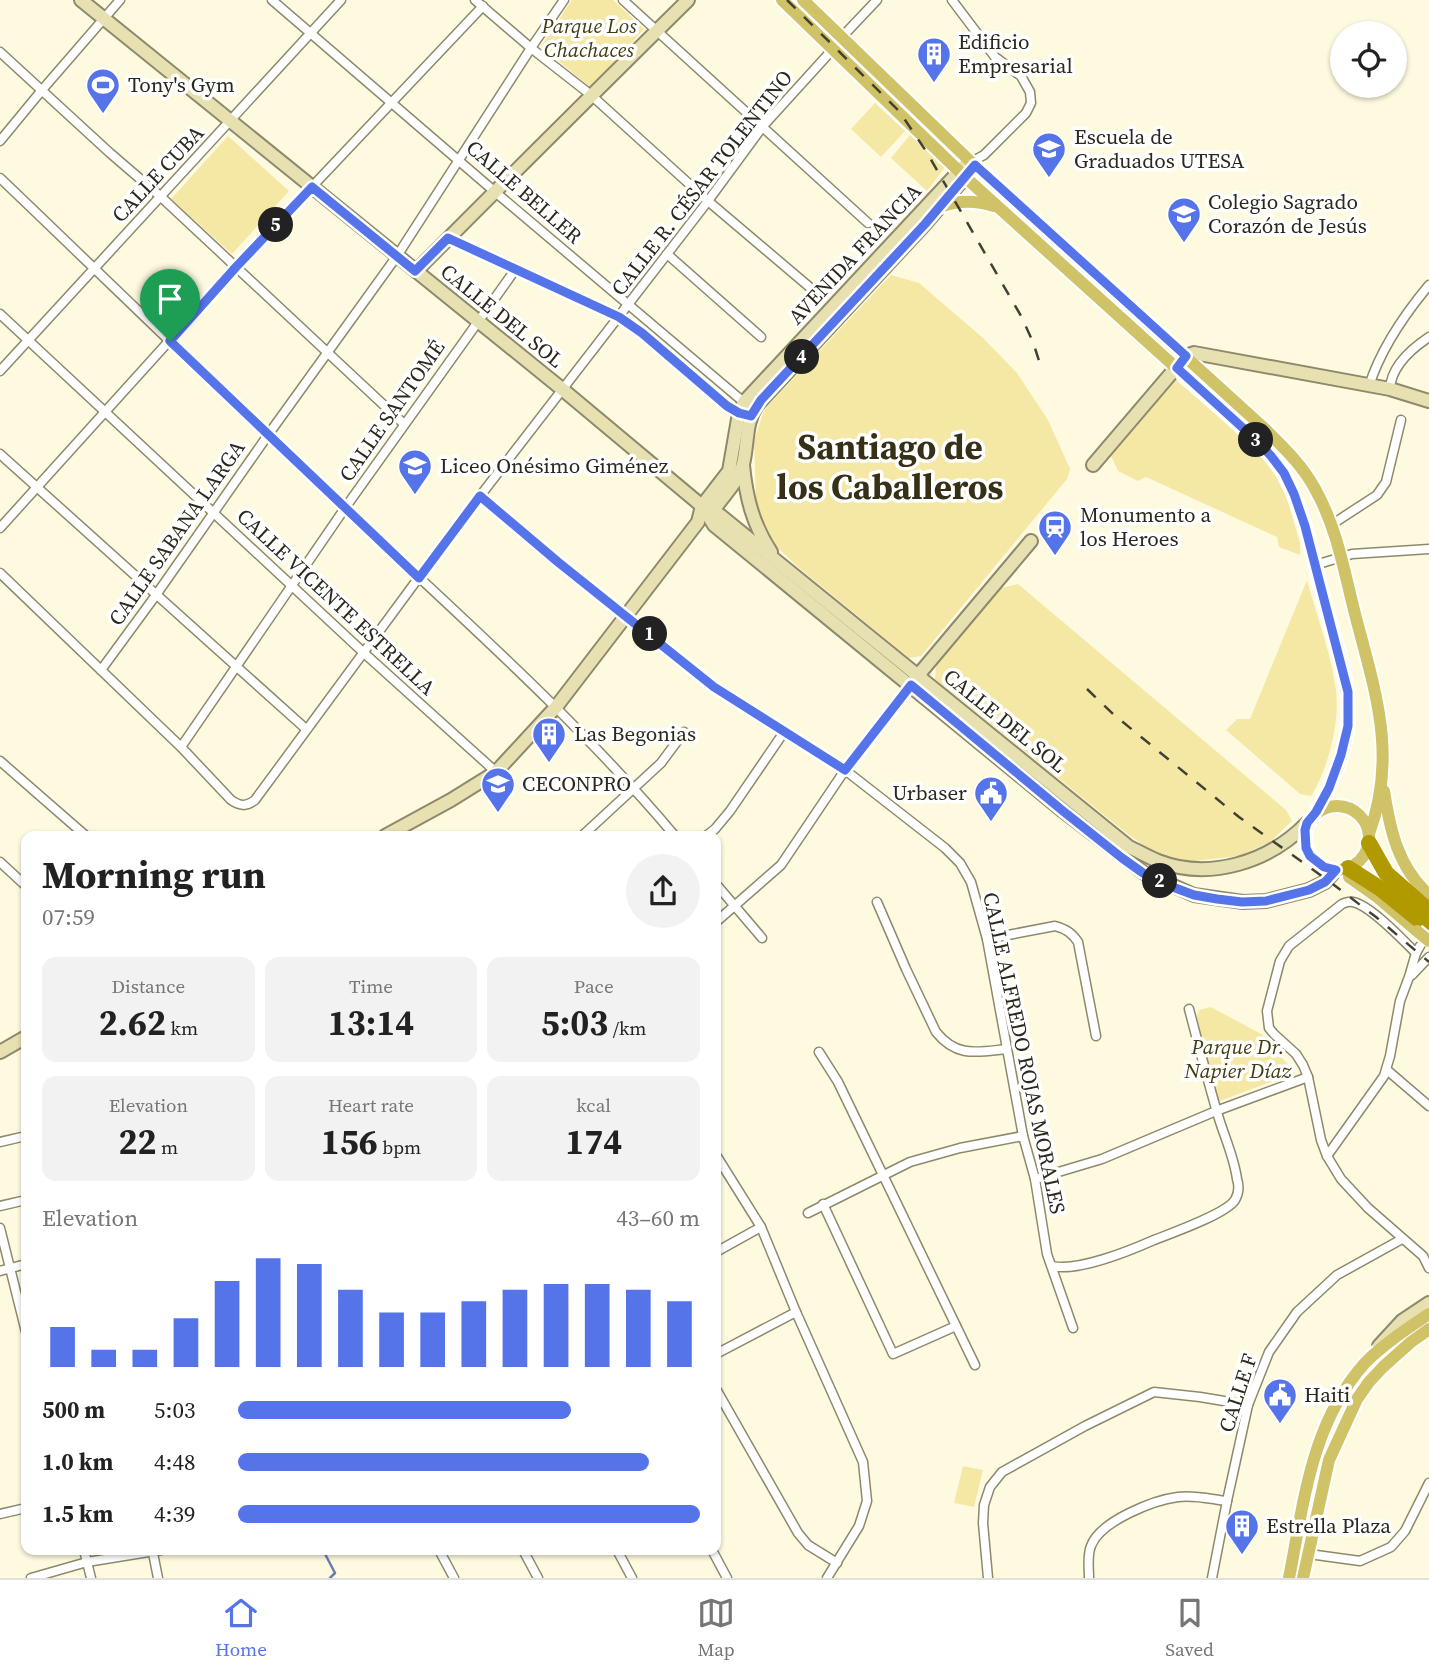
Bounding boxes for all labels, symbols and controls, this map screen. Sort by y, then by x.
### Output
park label: Parque Los Chachaces [540,11,637,64]
map controls [1330,21,1407,98]
button: locate [1330,21,1407,98]
place label: Edificio Empresarial [958,27,1073,80]
building icon: Edificio Empresarial [915,35,953,84]
street label: CALLE R. CÉSAR TOLENTINO [604,64,799,302]
sports icon: Tony's Gym [84,66,122,115]
place label: Tony's Gym [128,70,235,99]
street label: CALLE CUBA [105,119,210,229]
place label: Escuela de Graduados UTESA [1074,122,1244,175]
school or university icon: Escuela de Graduados UTESA [1030,130,1068,179]
street label: CALLE BELLER [460,133,589,250]
street label: AVENIDA FRANCIA [782,177,928,331]
place label: Colegio Sagrado Corazón de Jesús [1208,187,1367,240]
school or university icon: Colegio Sagrado Corazón de Jesús [1165,195,1203,244]
pin: 5 [258,208,294,243]
text: 5 [270,211,281,237]
street label: CALLE DEL SOL [435,257,570,374]
pin [140,269,200,341]
icon: arrive [151,280,189,318]
street label: CALLE SANTOMÉ [332,334,451,487]
pin: 4 [784,340,820,374]
text: 4 [796,343,807,369]
pin: 3 [1238,422,1274,458]
district label: Santiago de los Caballeros [777,423,1003,511]
text: 3 [1250,426,1261,452]
street label: CALLE SABANA LARGA [102,434,252,631]
school or university icon: Liceo Onésimo Giménez [396,447,434,496]
place label: Liceo Onésimo Giménez [440,451,669,480]
place label: Monumento a los Heroes [1080,500,1211,553]
street label: CALLE VICENTE ESTRELLA [231,502,442,702]
station icon: Monumento a los Heroes [1036,508,1074,557]
pin: 1 [632,616,668,652]
text: 1 [644,620,655,646]
street label: CALLE DEL SOL [938,662,1073,779]
building icon: Las Begonias [530,715,568,764]
place label: Las Begonias [574,719,696,748]
school or university icon: CECONPRO [479,765,517,814]
place label: CECONPRO [522,769,631,798]
public building icon: Urbaser [972,774,1010,823]
place label: Urbaser [892,778,967,807]
text: Morning run [42,849,266,901]
button: share [626,854,700,928]
pin: 2 [1142,864,1178,898]
text: 2 [1154,867,1165,893]
street label: CALLE ALFREDO ROJAS MORALES [976,889,1073,1216]
text: 07:59 [42,901,95,933]
text: Distance [112,973,185,999]
text: Time [349,973,393,999]
text: Pace [574,973,614,999]
text: 2.62 [99,999,166,1047]
text: 13:14 [328,999,414,1047]
text: 5:03 [541,999,608,1047]
text: km [166,1015,198,1041]
text: /km [608,1015,646,1041]
park label: Parque Dr. Napier Díaz [1184,1032,1293,1085]
text: Elevation [109,1092,188,1118]
text: Heart rate [328,1092,414,1118]
text: kcal [576,1092,611,1118]
text: 22 [119,1118,157,1166]
text: 156 [321,1118,378,1166]
text: 174 [565,1118,622,1166]
text: m [157,1134,178,1160]
text: bpm [378,1134,421,1160]
text: Elevation [42,1202,138,1234]
text: 43–60 m [616,1202,700,1234]
street label: CALLE F [1211,1350,1264,1436]
public building icon: Haiti [1261,1376,1299,1425]
place label: Haiti [1304,1380,1350,1409]
text: 500 m [42,1394,105,1426]
text: 5:03 [154,1394,195,1426]
text: 1.0 km [42,1446,113,1478]
text: 4:48 [154,1446,195,1478]
text: 1.5 km [42,1498,113,1530]
text: 4:39 [154,1498,195,1530]
building icon: Estrella Plaza [1223,1507,1261,1556]
place label: Estrella Plaza [1266,1511,1391,1540]
tab: Home [215,1594,267,1662]
tab: Map [697,1594,735,1662]
tab: Saved [1165,1594,1214,1662]

